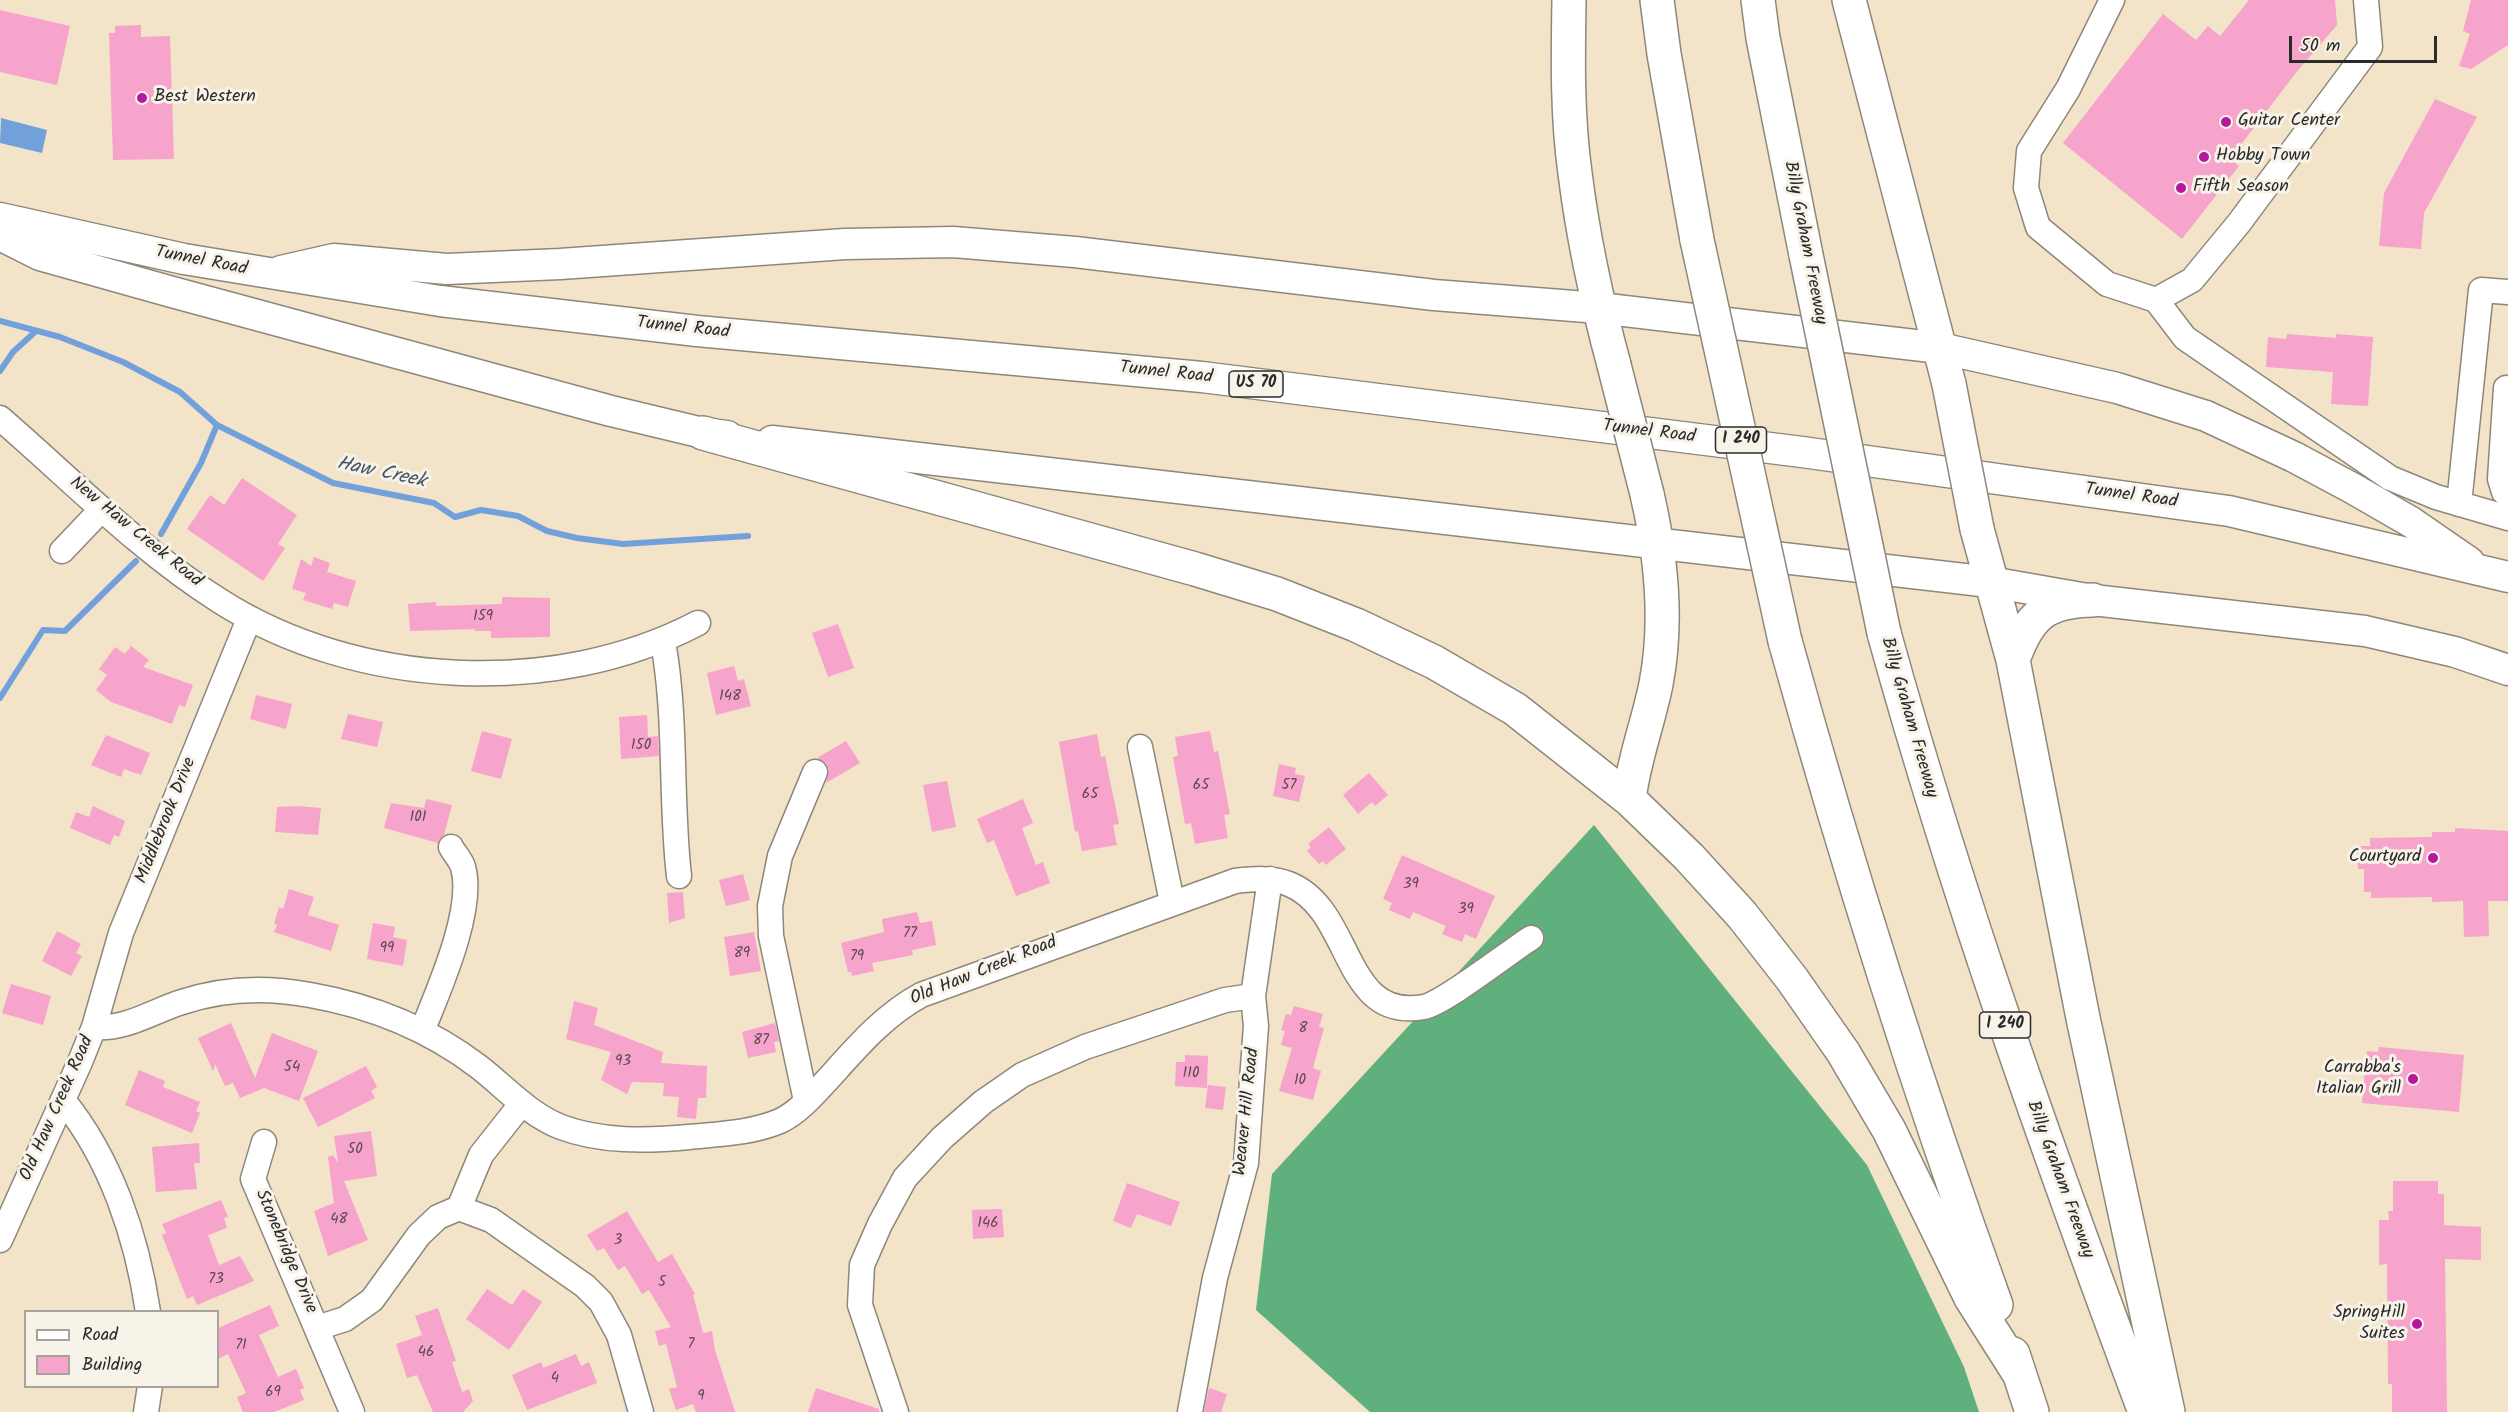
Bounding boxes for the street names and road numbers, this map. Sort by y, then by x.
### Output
street label: Billy Graham Freeway [1778,160,1830,326]
street label: Tunnel Road [153,242,249,282]
street label: Tunnel Road [635,313,731,345]
street label: Tunnel Road [1118,358,1214,390]
road number: US 70 [1229,371,1283,397]
street label: Tunnel Road [1601,417,1697,449]
road number: I 240 [1716,427,1766,453]
street label: New Haw Creek Road [64,473,206,593]
street label: Tunnel Road [2083,480,2179,514]
street label: Billy Graham Freeway [1875,635,1941,801]
street label: Middlebrook Drive [132,755,202,887]
street label: Old Haw Creek Road [908,933,1060,1011]
road number: I 240 [1980,1012,2030,1038]
street label: Old Haw Creek Road [16,1033,100,1185]
street label: Weaver Hill Road [1231,1047,1265,1177]
street label: Billy Graham Freeway [2020,1098,2098,1262]
street label: Stonebridge Drive [249,1187,321,1317]

